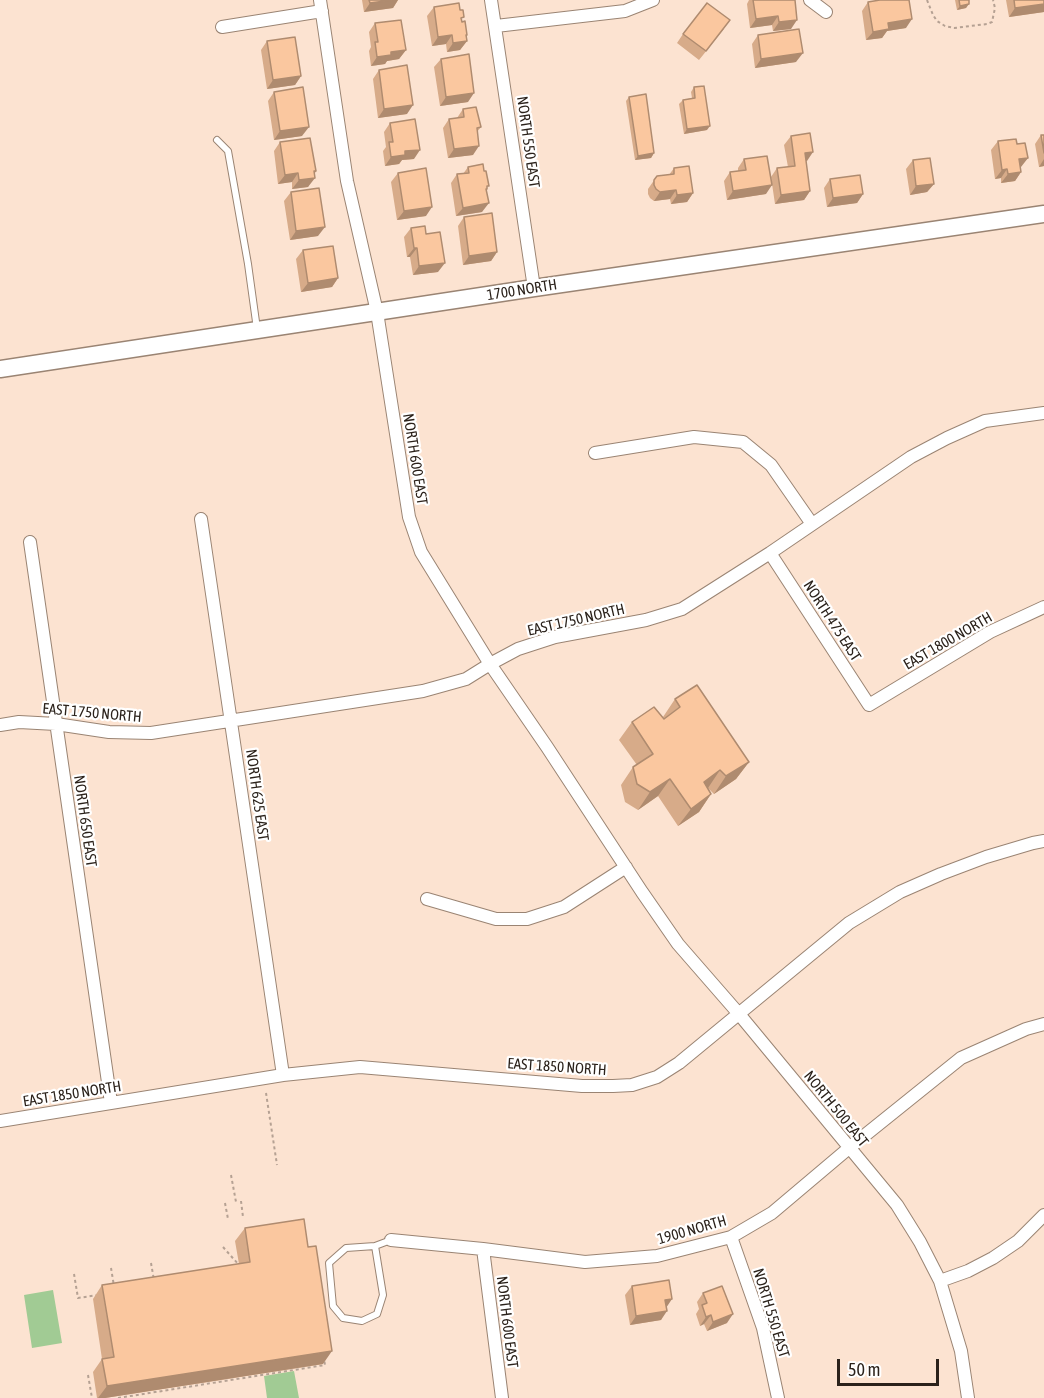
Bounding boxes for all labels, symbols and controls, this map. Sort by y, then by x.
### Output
street label: NORTH 550 EAST [513,95,543,189]
street label: 1700 NORTH [486,276,558,304]
street label: NORTH 600 EAST [399,412,431,506]
street label: NORTH 475 EAST [799,577,865,665]
street label: EAST 1750 NORTH [526,600,626,640]
street label: EAST 1800 NORTH [900,608,996,674]
street label: EAST 1750 NORTH [42,700,142,726]
street label: NORTH 625 EAST [242,748,272,842]
street label: NORTH 650 EAST [70,774,100,868]
street label: EAST 1850 NORTH [507,1055,607,1079]
street label: NORTH 500 EAST [800,1067,872,1151]
street label: EAST 1850 NORTH [22,1077,122,1111]
street label: 1900 NORTH [656,1212,728,1248]
street label: NORTH 550 EAST [749,1266,793,1360]
street label: NORTH 600 EAST [492,1275,522,1369]
scale bar [840,1347,942,1385]
text: 50 m [848,1359,880,1380]

